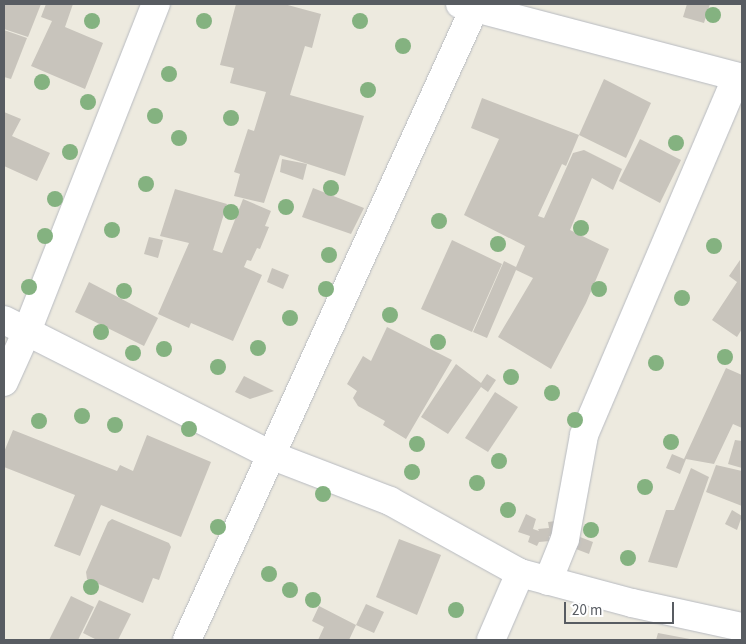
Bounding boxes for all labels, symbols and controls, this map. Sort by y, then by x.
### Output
scale bar [566,592,676,624]
text: 20 m [572,600,602,621]

